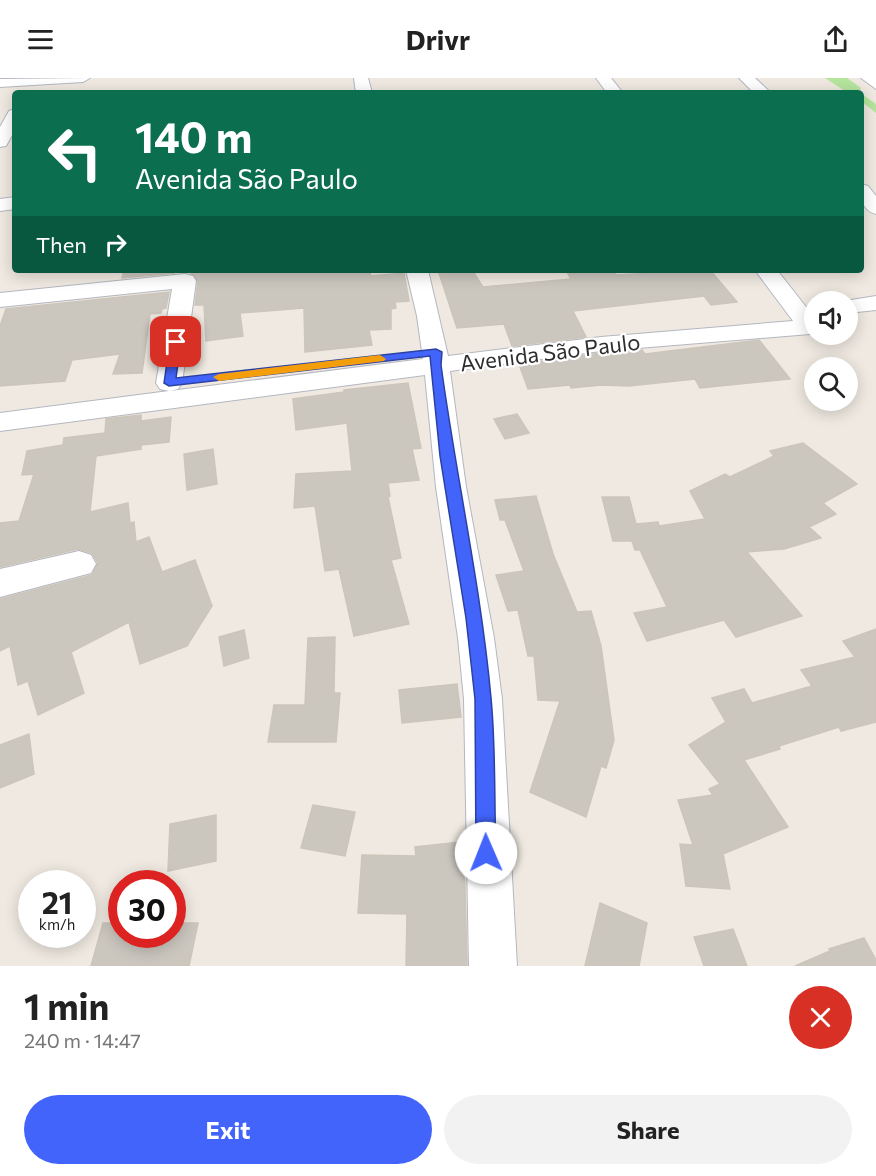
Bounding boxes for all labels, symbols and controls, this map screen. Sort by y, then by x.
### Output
icon: menu [24,23,57,56]
text: Drivr [406,23,470,56]
icon: share [819,23,852,56]
text: 140 m [135,110,252,162]
icon: left [36,114,114,192]
text: Avenida São Paulo [135,162,358,195]
icon: right [99,228,132,261]
text: Then [36,231,87,258]
map controls [804,291,858,411]
button: sound [804,291,858,345]
pin [150,316,201,367]
icon: arrive [159,325,192,358]
street label: Avenida São Paulo [458,328,642,376]
button: search [804,357,858,411]
position arrow [454,821,518,885]
speed limit sign: 30 [108,870,186,948]
text: 21 [42,883,72,920]
text: km/h [39,915,75,933]
text: 1 min [24,983,109,1027]
button: close [789,986,852,1049]
text: 240 m · 14:47 [24,1028,141,1052]
button: Exit [24,1095,432,1164]
button: Share [444,1095,852,1164]

